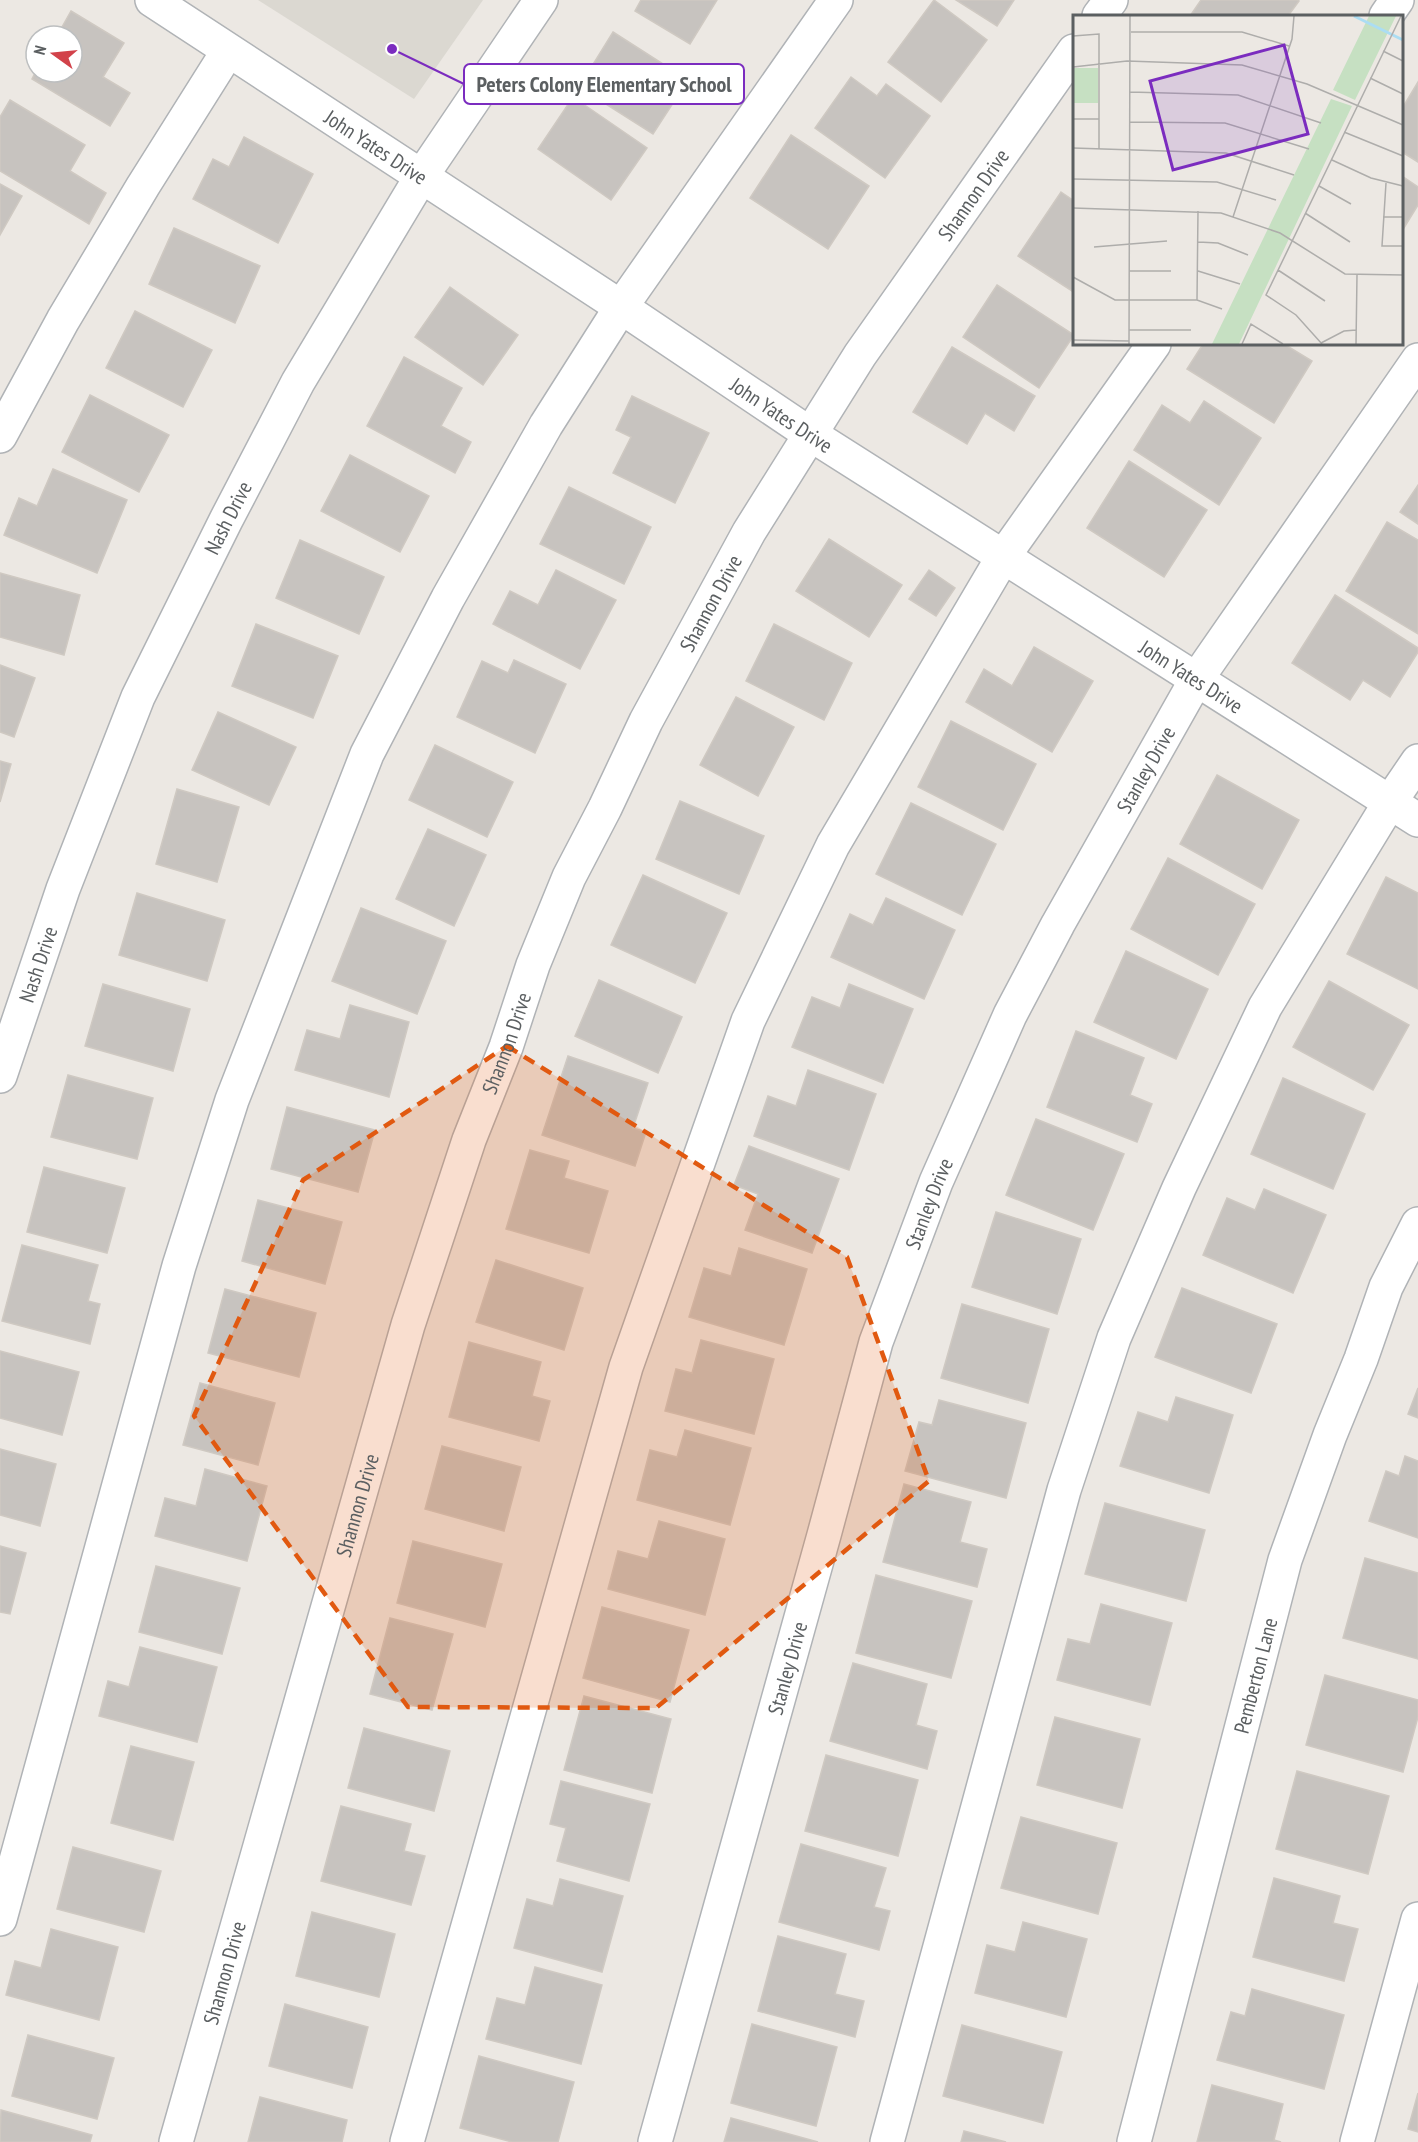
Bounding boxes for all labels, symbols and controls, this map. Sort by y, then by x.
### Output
inset map [1073,15,1403,345]
north arrow [24,24,84,84]
text: N [29,43,50,57]
callout: Peters Colony Elementary School [464,64,744,104]
text: Peters Colony Elementary School [476,70,732,98]
street label: John Yates Drive [319,103,433,190]
street label: Shannon Drive [931,143,1015,246]
street label: John Yates Drive [724,370,838,458]
street label: Nash Drive [198,476,258,559]
street label: Shannon Drive [673,550,748,656]
street label: John Yates Drive [1134,633,1248,719]
street label: Stanley Drive [1110,721,1181,818]
street label: Nash Drive [12,923,63,1006]
street label: Shannon Drive [475,989,537,1098]
street label: Stanley Drive [899,1154,958,1253]
street label: Shannon Drive [329,1450,384,1560]
street label: Pemberton Lane [1227,1615,1283,1736]
street label: Stanley Drive [761,1618,813,1718]
street label: Shannon Drive [197,1918,252,2027]

